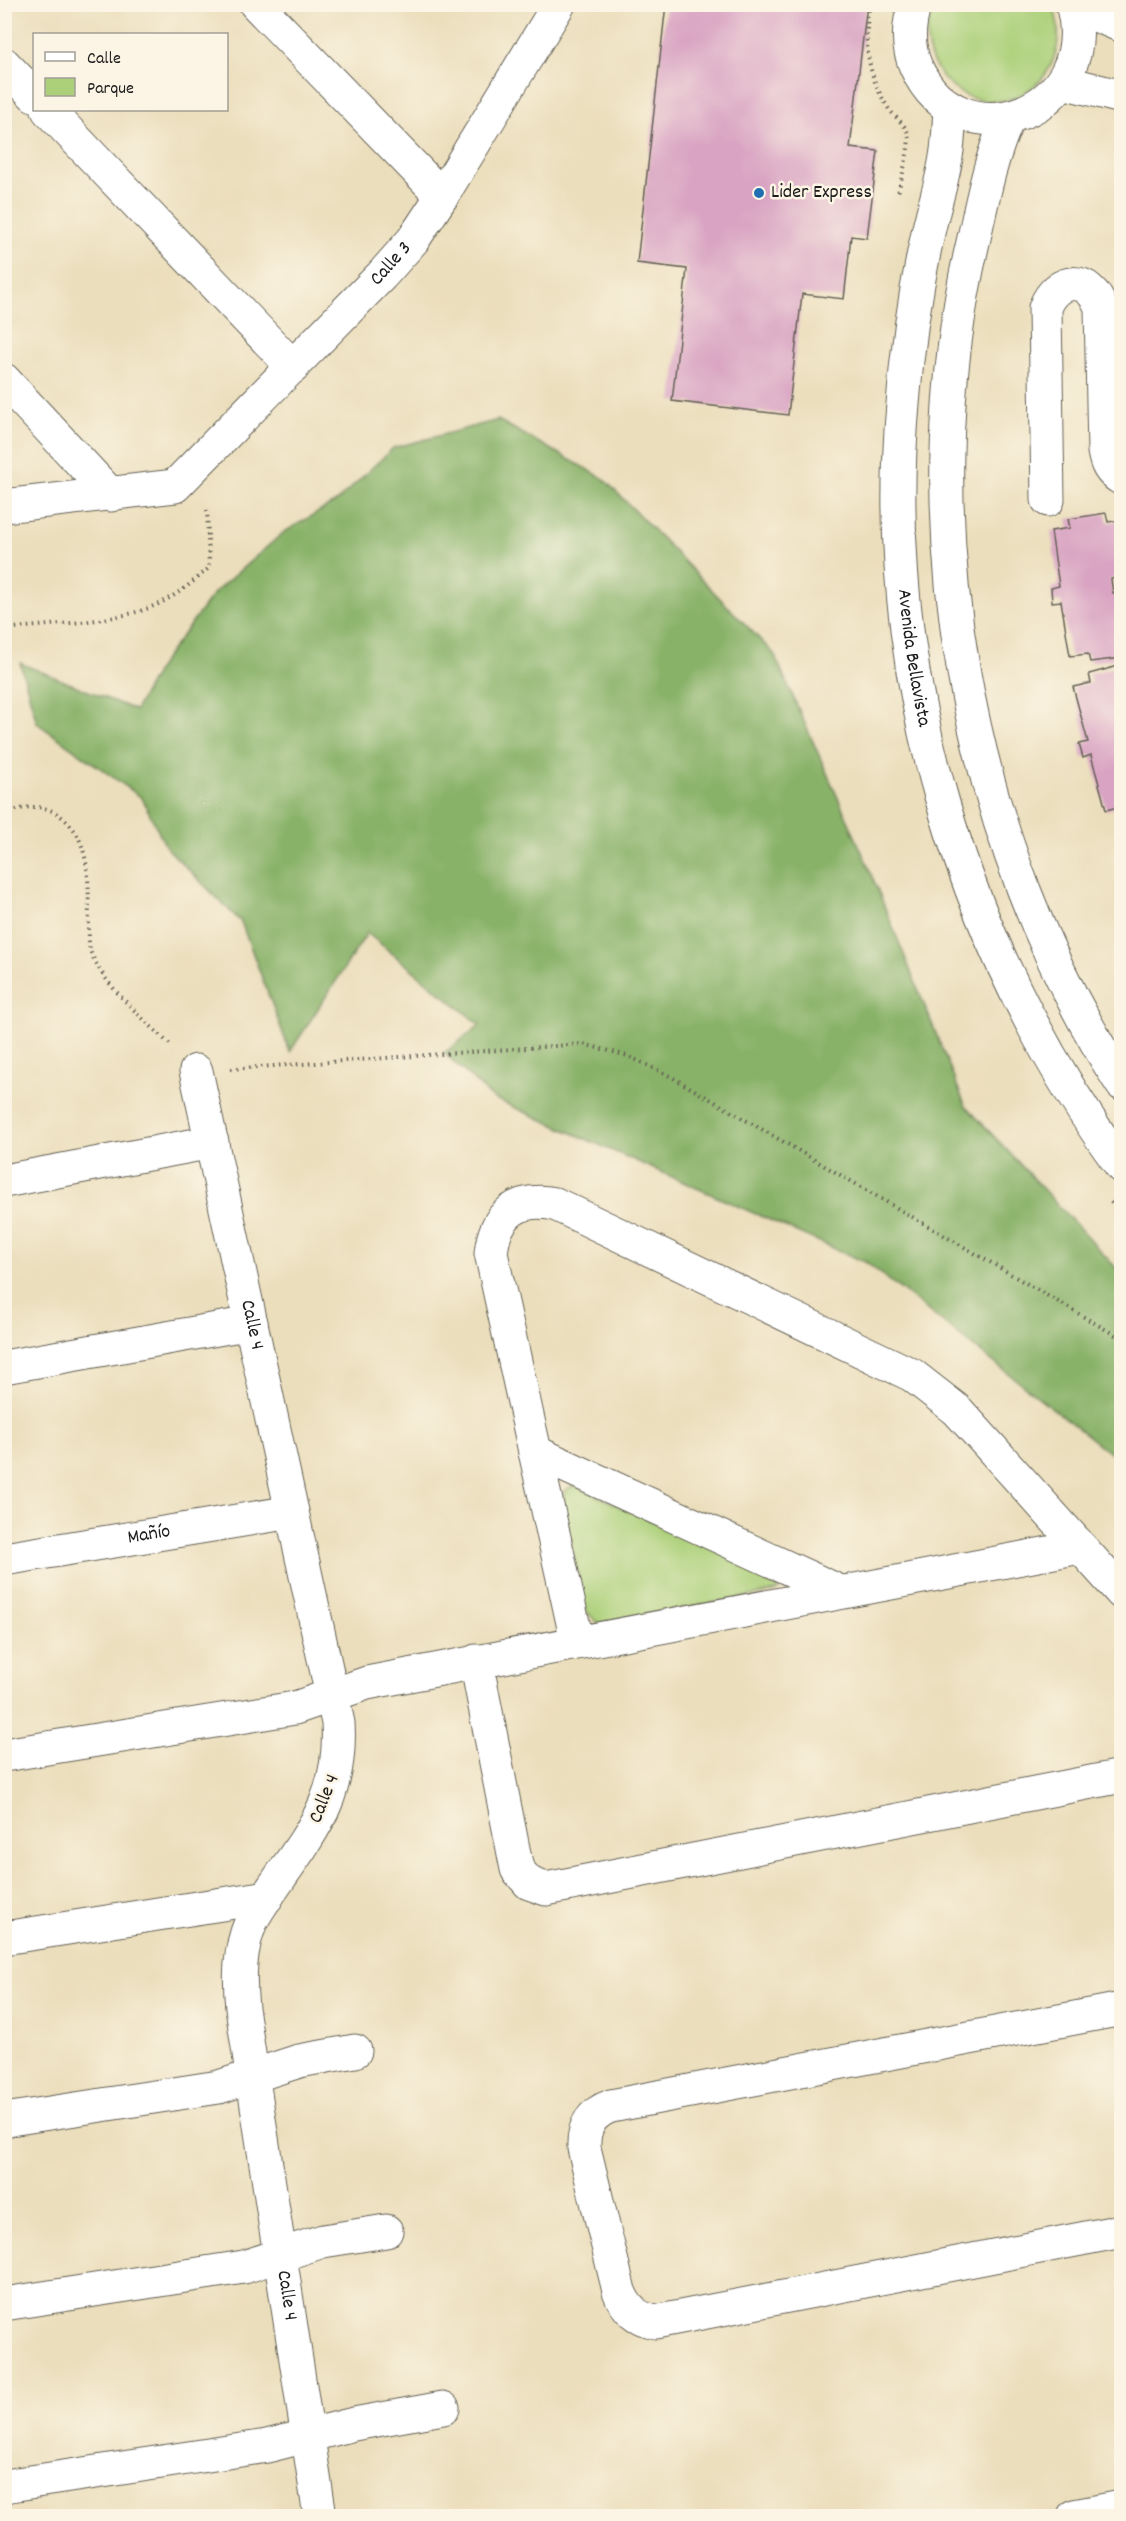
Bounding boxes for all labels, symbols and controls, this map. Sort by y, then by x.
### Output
legend [33,33,228,111]
text: Calle [87,47,121,72]
text: Parque [87,77,134,102]
place label: Lider Express [771,179,872,207]
marker: Lider Express [752,186,766,200]
street label: Calle 3 [364,236,419,293]
street label: Avenida Bellavista [889,588,937,730]
street label: Calle 4 [232,1297,270,1353]
street label: Mañío [126,1518,173,1553]
street label: Calle 4 [303,1770,347,1828]
street label: Calle 4 [268,2268,304,2323]

